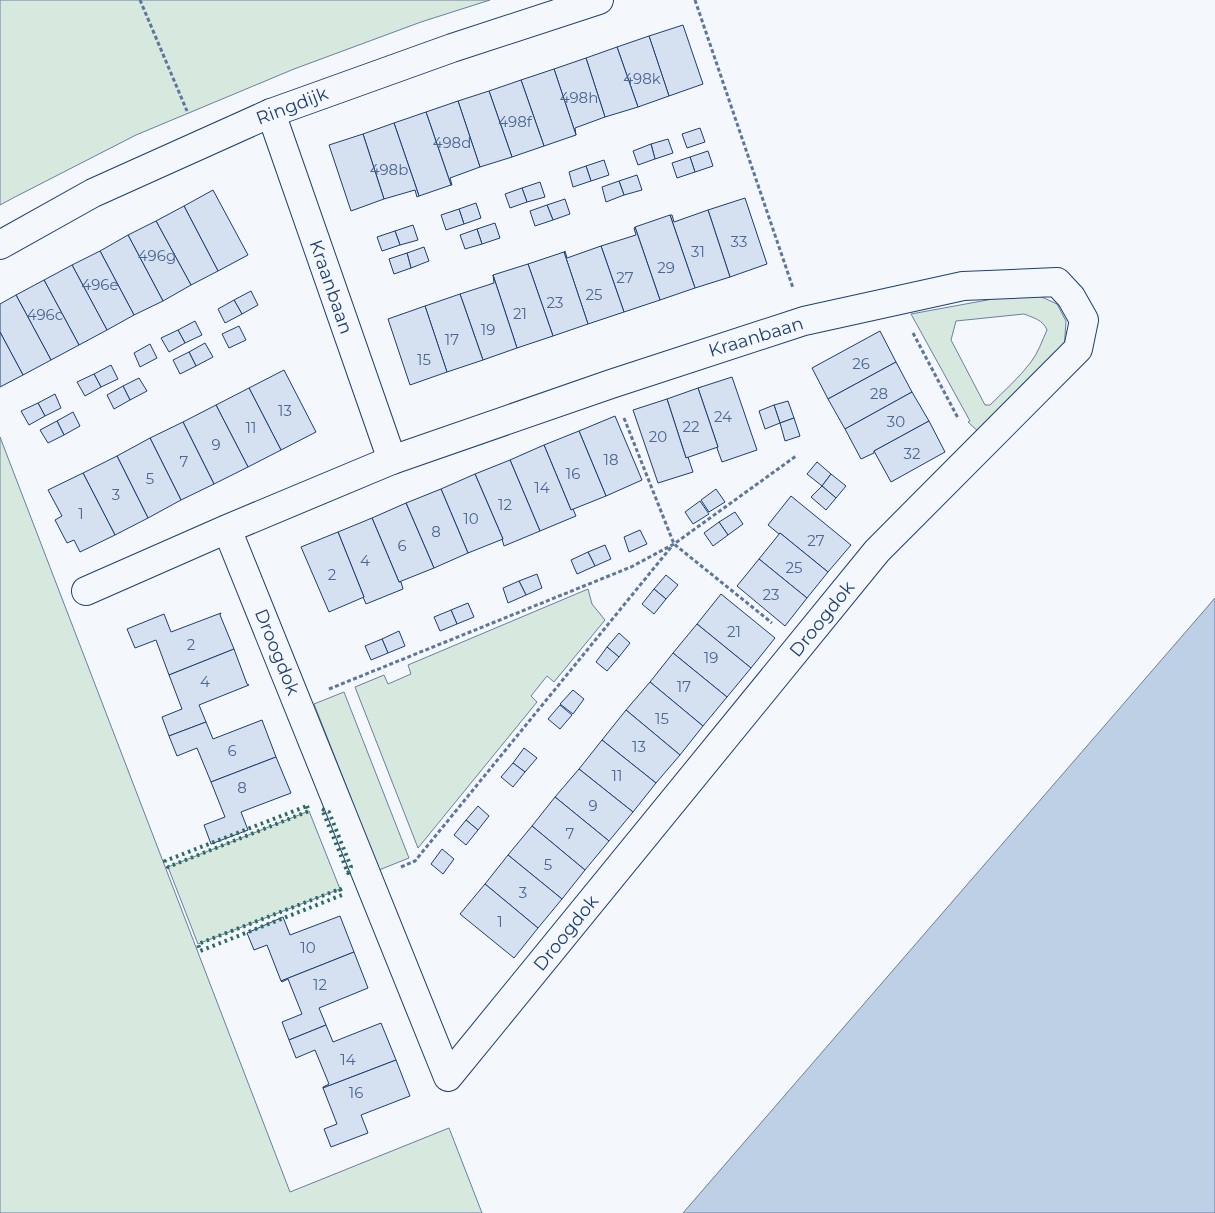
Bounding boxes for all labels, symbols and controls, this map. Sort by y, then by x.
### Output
house number: 498k [623,69,661,88]
street label: Ringdijk [253,82,331,130]
house number: 498h [560,88,598,107]
house number: 498f [498,112,533,131]
house number: 498d [433,133,471,152]
house number: 498b [370,160,408,179]
house number: 33 [731,232,747,251]
street label: Kraanbaan [305,237,357,337]
house number: 31 [691,242,705,261]
house number: 496g [138,246,176,265]
house number: 29 [657,258,675,277]
house number: 27 [616,268,634,287]
house number: 496e [81,275,119,294]
house number: 25 [585,285,603,304]
house number: 23 [547,293,563,312]
house number: 21 [513,304,527,323]
house number: 496c [27,305,63,324]
street label: Kraanbaan [706,312,806,362]
house number: 19 [481,320,495,339]
house number: 17 [445,330,459,349]
house number: 15 [417,350,431,369]
house number: 26 [852,354,870,373]
house number: 28 [870,384,888,403]
house number: 13 [278,401,292,420]
house number: 24 [714,407,732,426]
house number: 30 [887,412,905,431]
house number: 22 [682,417,700,436]
house number: 11 [246,418,256,437]
house number: 20 [649,427,667,446]
house number: 9 [211,435,221,454]
house number: 32 [904,444,920,463]
house number: 18 [604,450,619,469]
house number: 7 [180,452,189,471]
house number: 16 [566,464,580,483]
house number: 5 [146,469,154,488]
house number: 14 [534,478,550,497]
house number: 3 [112,485,120,504]
house number: 12 [498,495,512,514]
house number: 1 [78,504,84,523]
house number: 10 [463,509,479,528]
house number: 8 [431,522,441,541]
house number: 27 [807,531,825,550]
house number: 6 [397,536,407,555]
house number: 4 [360,551,370,570]
house number: 25 [785,558,803,577]
house number: 2 [328,565,336,584]
street label: Droogdok [785,577,859,661]
house number: 23 [763,585,779,604]
street label: Droogdok [250,606,304,699]
house number: 21 [727,622,741,641]
house number: 2 [187,635,195,654]
house number: 19 [704,648,718,667]
house number: 4 [200,672,210,691]
house number: 17 [677,677,691,696]
house number: 15 [655,709,669,728]
house number: 13 [632,737,646,756]
house number: 6 [227,741,237,760]
house number: 11 [612,766,622,785]
house number: 8 [237,778,247,797]
house number: 9 [588,796,598,815]
house number: 7 [566,824,575,843]
house number: 5 [544,855,552,874]
house number: 3 [519,883,527,902]
street label: Droogdok [529,891,603,975]
house number: 1 [497,912,503,931]
house number: 10 [300,938,316,957]
house number: 12 [313,975,327,994]
house number: 14 [340,1050,356,1069]
house number: 16 [349,1083,363,1102]

